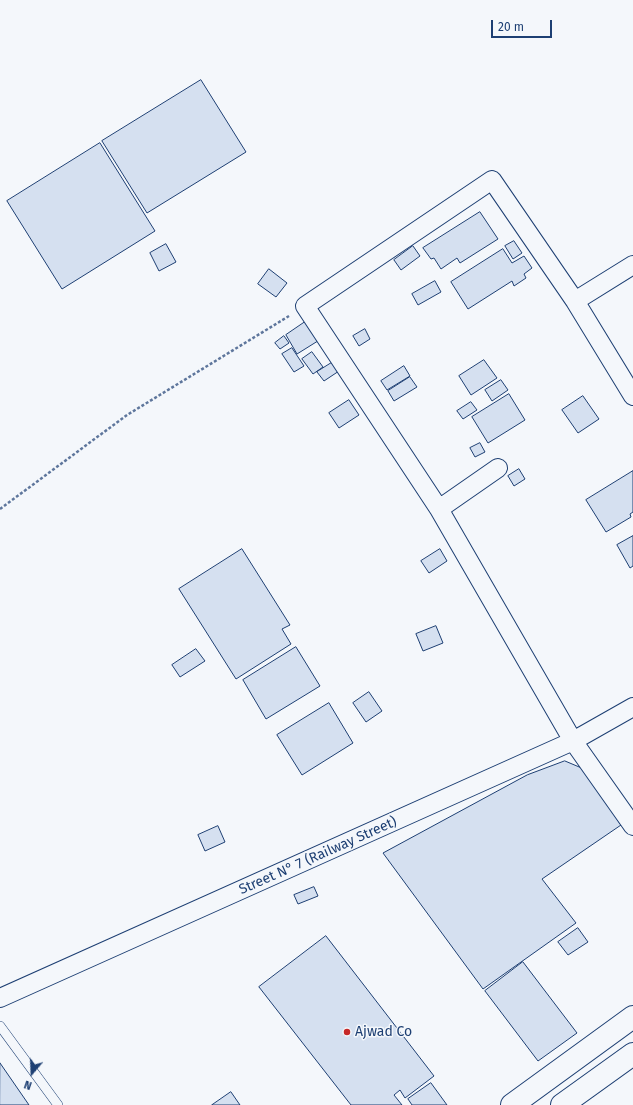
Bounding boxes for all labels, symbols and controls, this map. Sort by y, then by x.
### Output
scale bar [493,12,554,38]
text: 20 m [498,20,524,34]
street label: Street N° 7 (Railway Street) [236,814,400,898]
place label: Ajwad Co [355,1024,412,1040]
marker: Ajwad Co [342,1027,352,1037]
north arrow [12,1053,52,1093]
text: N [22,1077,34,1092]

